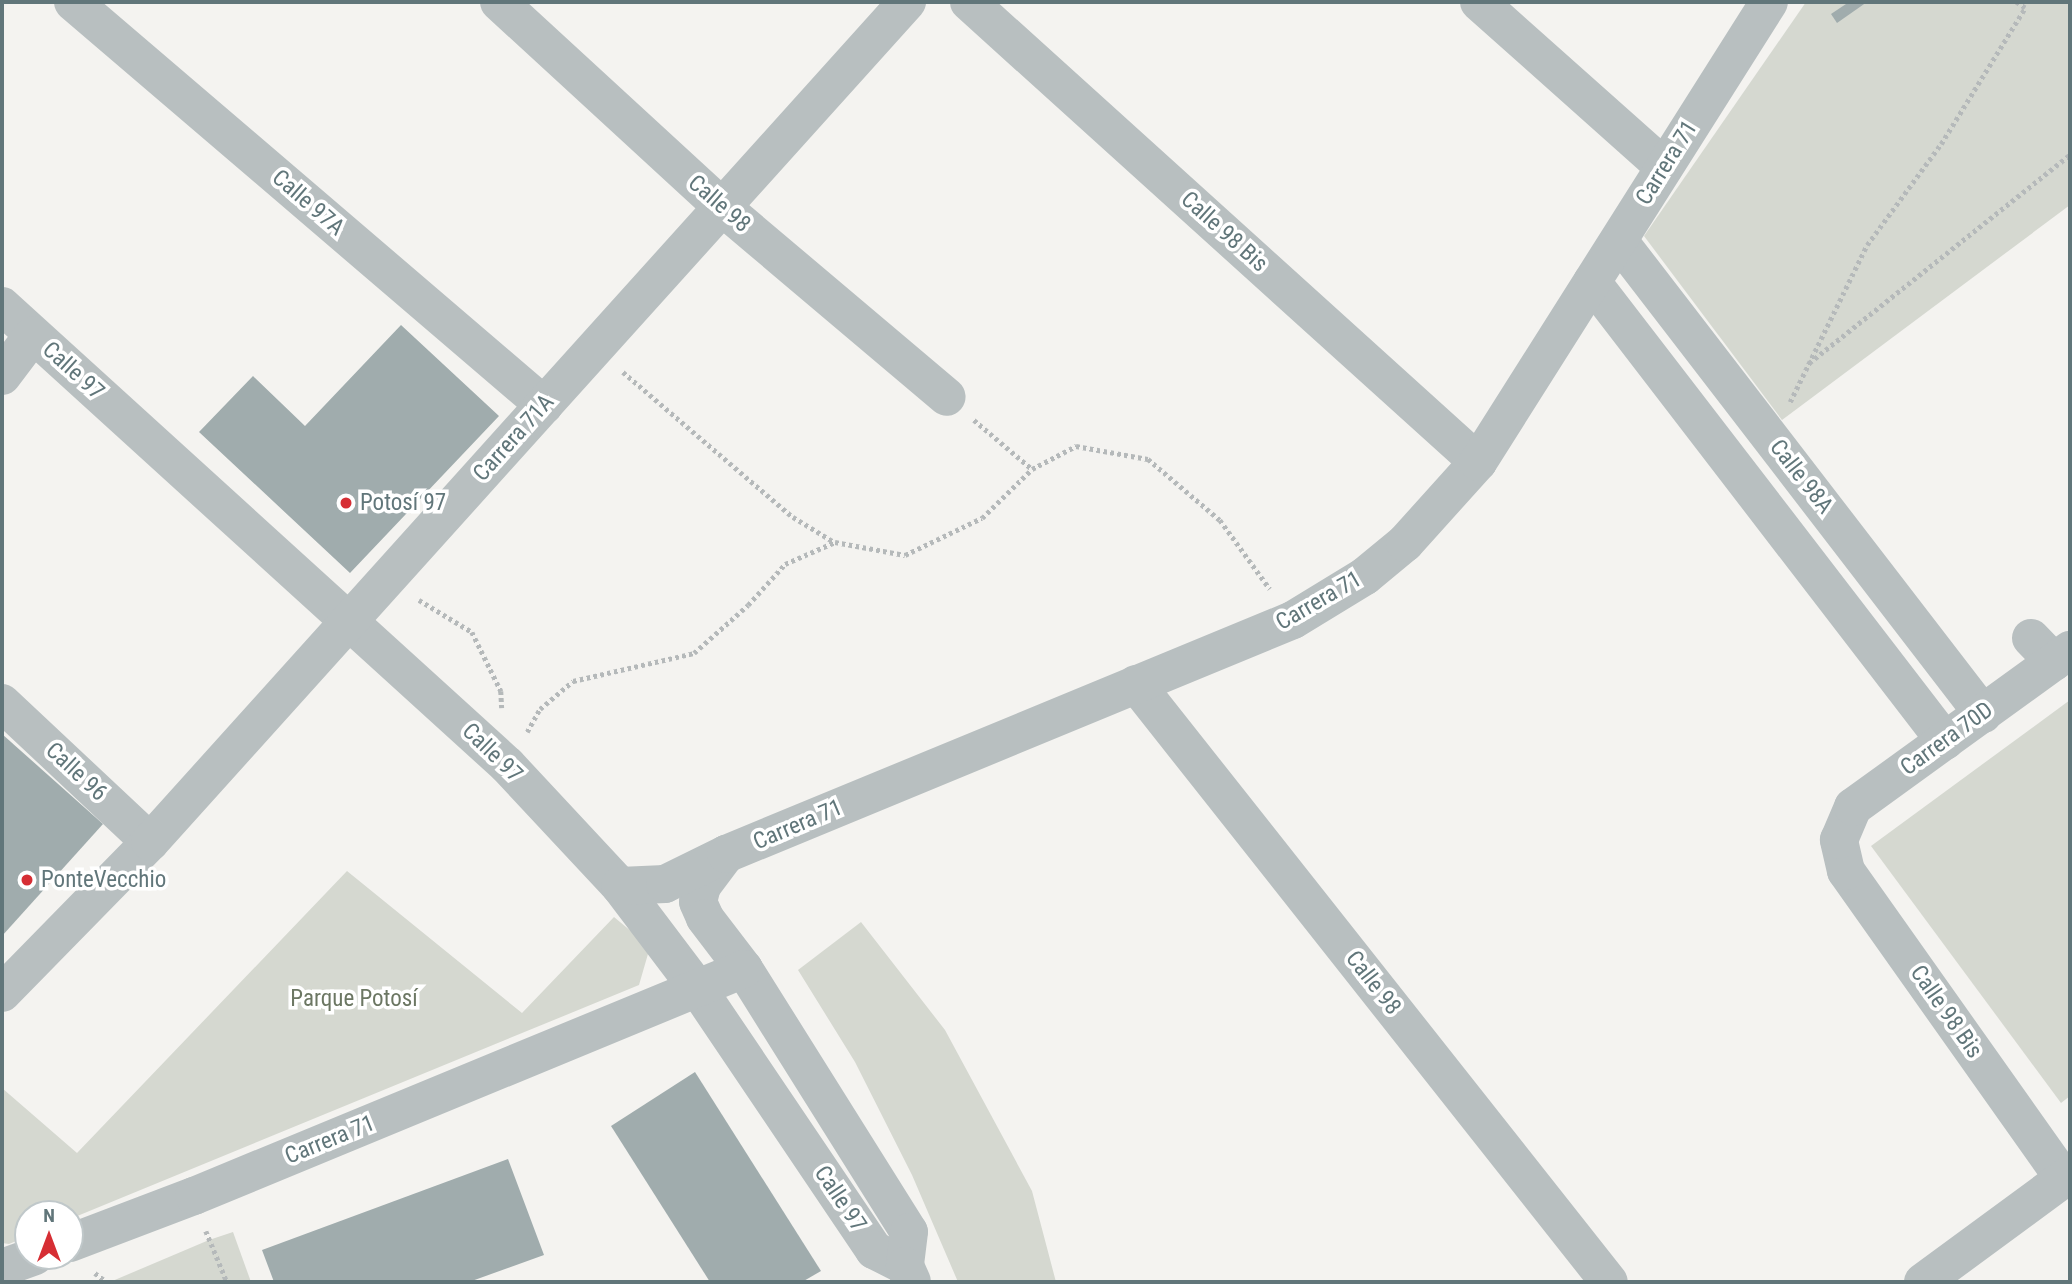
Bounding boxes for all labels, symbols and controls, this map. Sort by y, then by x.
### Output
street label: Carrera 71 [1630,116,1704,210]
street label: Calle 97A [266,164,350,242]
street label: Calle 98 [682,170,756,238]
street label: Calle 98 Bis [1175,186,1273,278]
street label: Calle 97 [37,336,109,406]
street label: Carrera 71A [468,389,560,487]
street label: Calle 98A [1763,434,1839,520]
place label: Potosí 97 [360,489,446,517]
marker: Potosí 97 [338,495,354,511]
street label: Carrera 71 [1271,565,1367,637]
street label: Carrera 70D [1895,696,1999,782]
street label: Calle 97 [456,718,528,788]
street label: Calle 96 [40,737,112,807]
street label: Carrera 71 [749,794,847,856]
place label: PonteVecchio [41,866,166,894]
marker: PonteVecchio [19,872,35,888]
street label: Calle 98 [1340,946,1406,1020]
street label: Calle 98 Bis [1904,960,1988,1064]
park label: Parque Potosí [290,985,418,1013]
street label: Carrera 71 [281,1110,379,1170]
street label: Calle 97 [808,1161,872,1237]
north arrow [14,1200,84,1270]
text: N [43,1204,55,1227]

